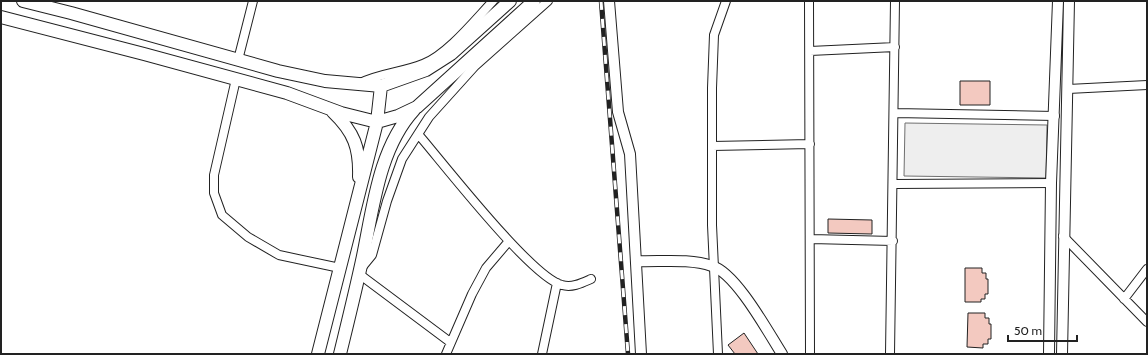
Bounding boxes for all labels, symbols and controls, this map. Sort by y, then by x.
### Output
scale bar [1008,317,1077,343]
text: 50 m [1014,323,1042,338]

